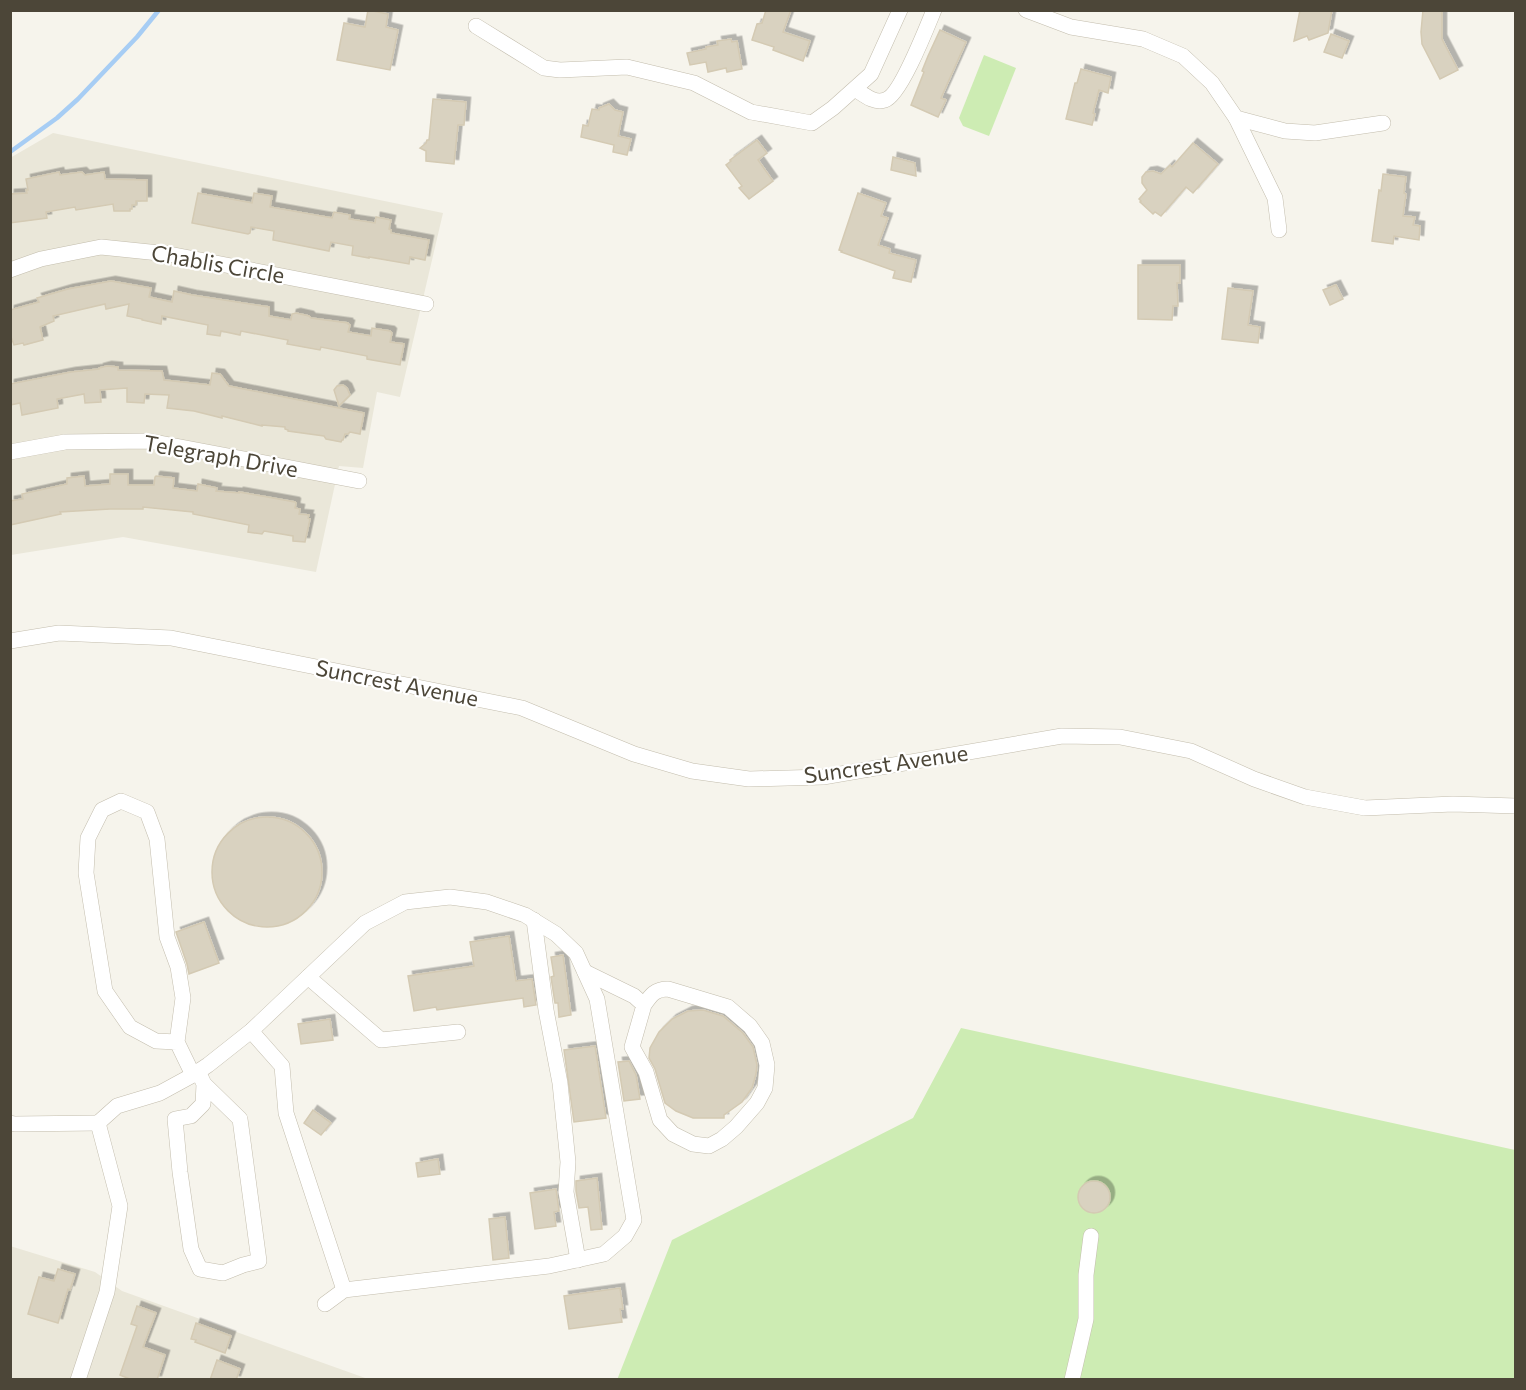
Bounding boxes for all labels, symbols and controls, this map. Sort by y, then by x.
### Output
street label: Chablis Circle [149,239,287,289]
street label: Telegraph Drive [142,429,300,482]
street label: Suncrest Avenue [313,653,481,712]
street label: Suncrest Avenue [802,739,970,788]

